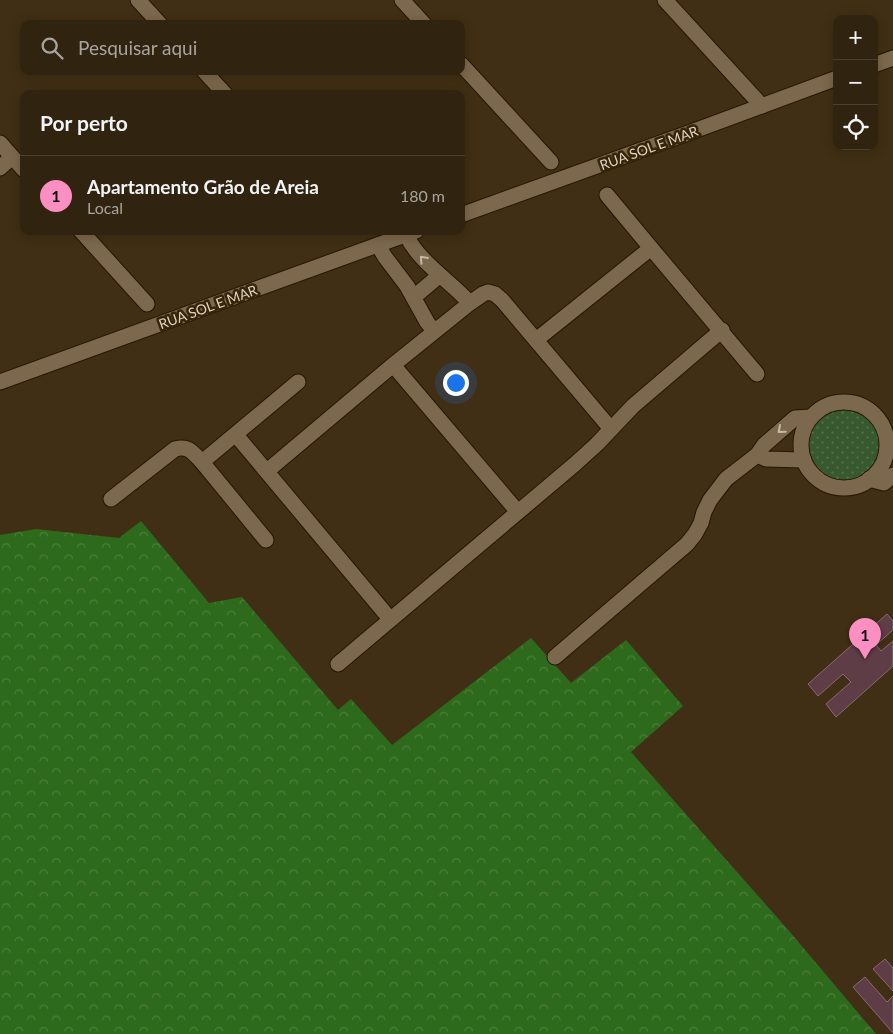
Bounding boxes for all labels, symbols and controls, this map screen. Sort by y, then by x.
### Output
map controls [833,15,878,150]
button: + [833,15,878,60]
search box [20,20,465,75]
icon: search [38,34,66,62]
text: Pesquisar aqui [78,36,197,59]
button: − [833,60,878,105]
button: locate [833,105,878,150]
text: Por perto [40,110,128,135]
street label: RUA SOL E MAR [597,122,701,173]
text: Apartamento Grão de Areia [87,175,319,198]
text: 1 [51,186,61,205]
text: 180 m [400,186,445,205]
text: Local [87,198,123,217]
one-way arrow [420,255,429,264]
street label: RUA SOL E MAR [156,281,260,332]
your location [443,370,469,396]
one-way arrow [778,424,787,433]
pin: 1 [849,618,881,659]

